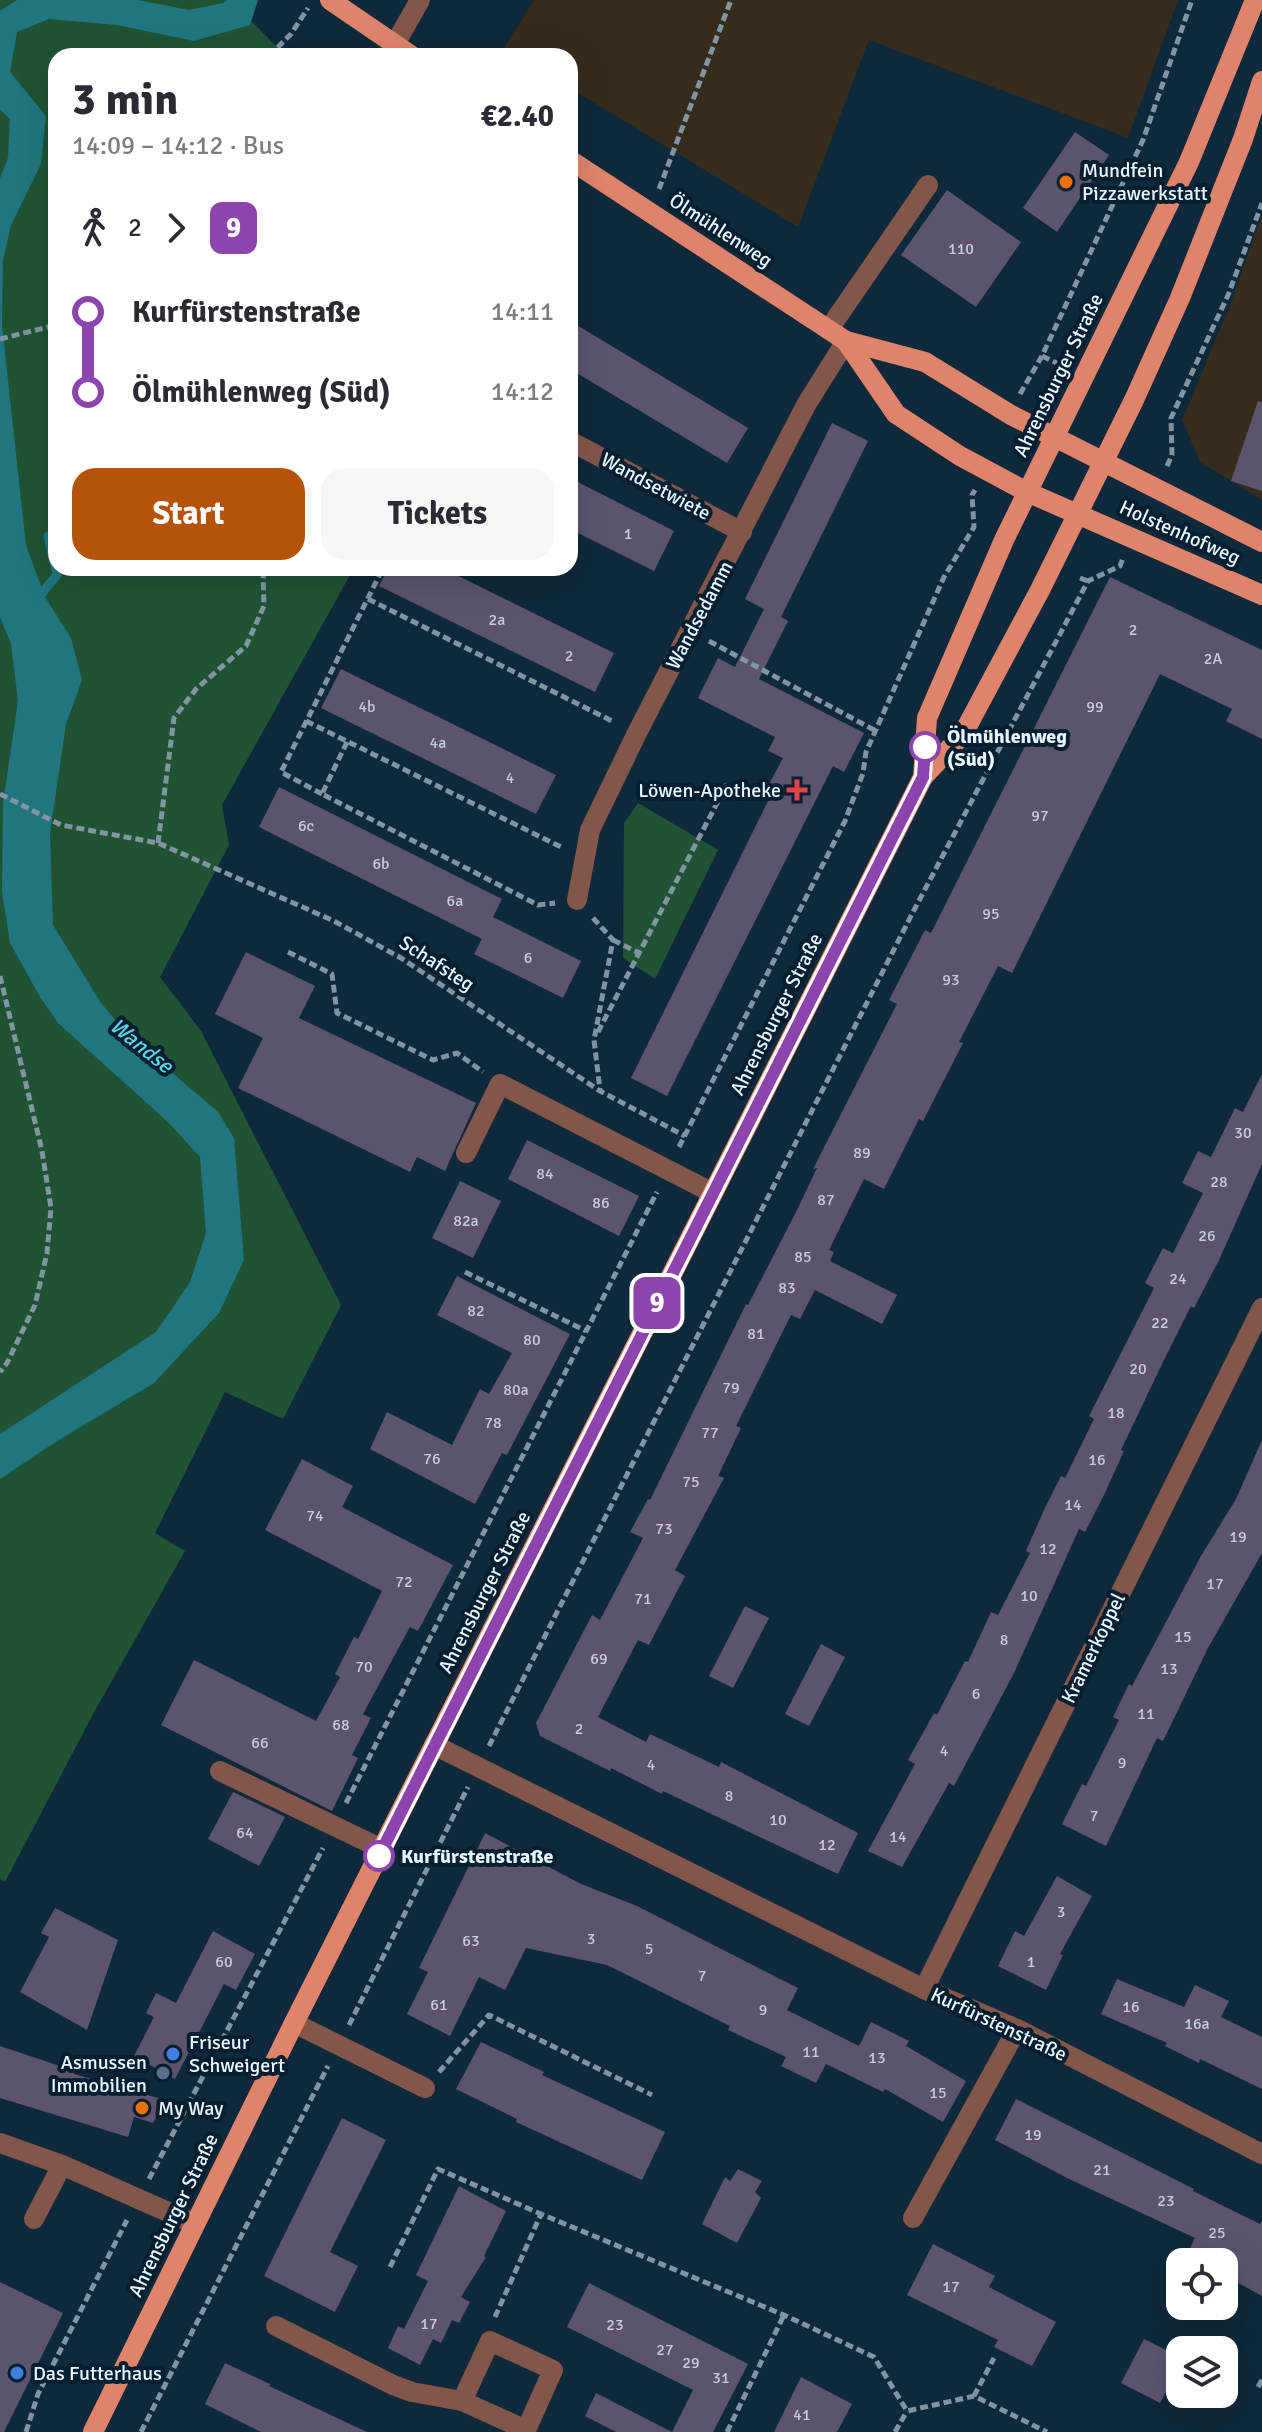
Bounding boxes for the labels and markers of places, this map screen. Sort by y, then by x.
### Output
place label: Mundfein Pizzawerkstatt [1082,158,1208,206]
marker: Mundfein Pizzawerkstatt [1057,173,1075,191]
place label: Ölmühlenweg (Süd) [947,724,1067,772]
marker: Ölmühlenweg (Süd) [910,732,940,762]
place label: Löwen-Apotheke [638,778,781,803]
marker: Löwen-Apotheke [788,781,806,799]
marker: Kurfürstenstraße [364,1841,394,1871]
place label: Kurfürstenstraße [401,1844,554,1869]
place label: Friseur Schweigert [189,2030,285,2078]
marker: Friseur Schweigert [164,2045,182,2063]
place label: Asmussen Immobilien [51,2050,147,2098]
marker: Asmussen Immobilien [154,2064,172,2082]
place label: My Way [158,2096,224,2121]
marker: My Way [133,2099,151,2117]
place label: Das Futterhaus [33,2361,162,2386]
marker: Das Futterhaus [8,2364,26,2382]

